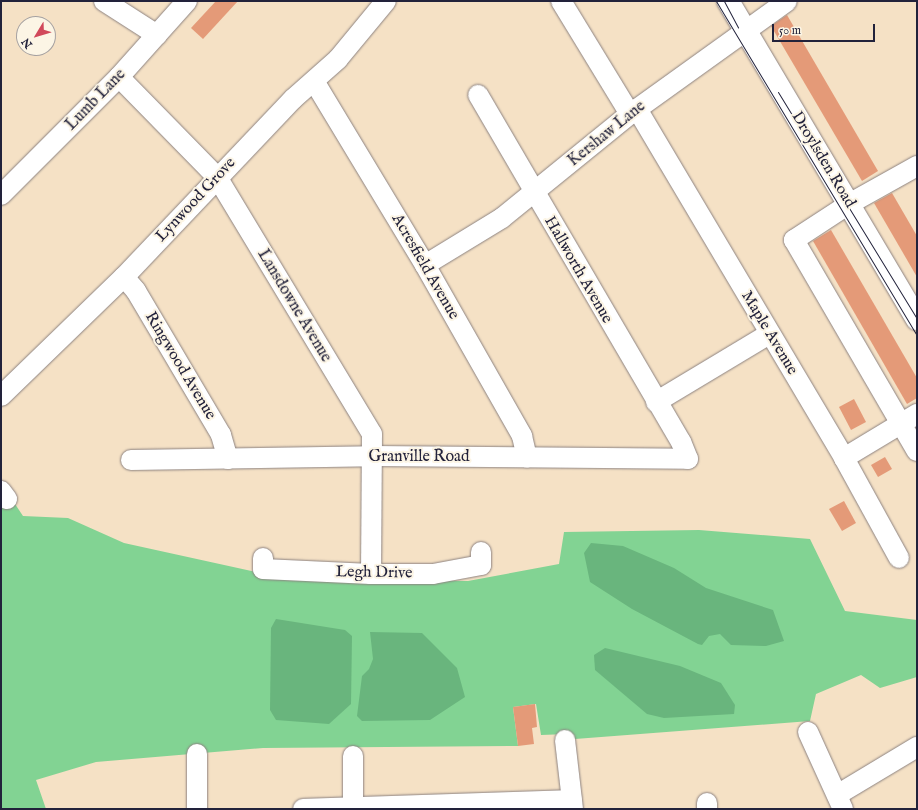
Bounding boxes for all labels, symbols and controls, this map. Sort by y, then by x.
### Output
north arrow [16,16,56,56]
scale bar [774,16,877,42]
text: 50 m [779,23,801,38]
text: N [19,35,36,51]
street label: Lumb Lane [62,65,130,135]
street label: Kershaw Lane [565,97,649,171]
street label: Droylsden Road [787,108,859,212]
street label: Lynwood Grove [152,154,240,246]
street label: Acresfield Avenue [387,211,463,323]
street label: Hallworth Avenue [540,213,616,327]
street label: Lansdowne Avenue [253,246,335,366]
street label: Maple Avenue [736,288,802,378]
street label: Ringwood Avenue [140,309,220,423]
street label: Granville Road [369,447,469,467]
street label: Legh Drive [335,563,413,583]

